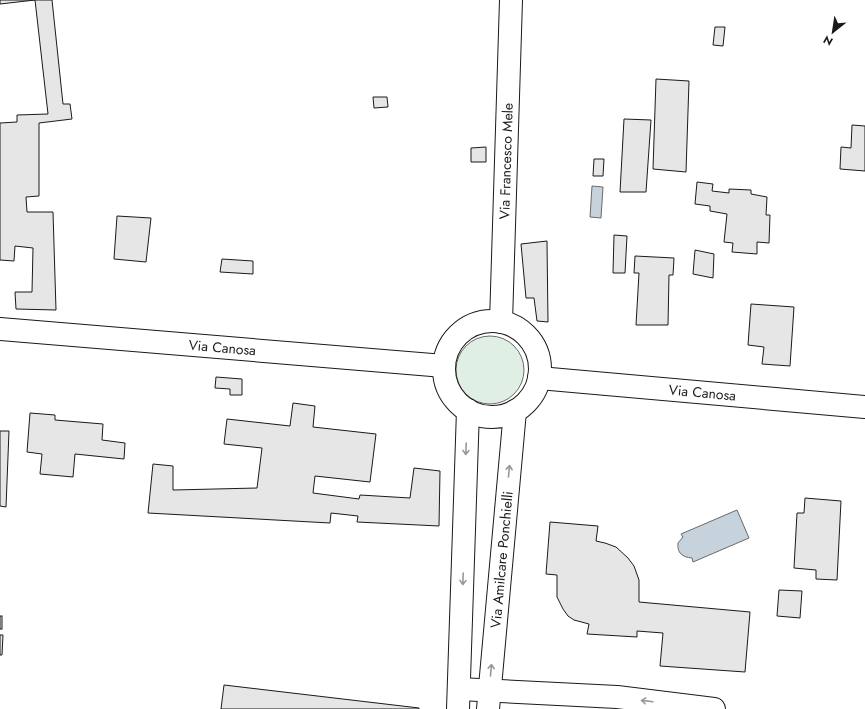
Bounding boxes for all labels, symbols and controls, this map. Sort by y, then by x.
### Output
north arrow [813,12,853,52]
text: N [820,32,836,50]
street label: Via Francesco Mele [494,102,518,220]
street label: Via Canosa [188,335,257,360]
street label: Via Canosa [668,380,737,405]
one-way arrow [463,442,470,455]
one-way arrow [506,465,513,478]
street label: Via Amilcare Ponchielli [485,490,518,629]
one-way arrow [459,572,466,585]
one-way arrow [487,664,494,677]
one-way arrow [641,697,654,705]

